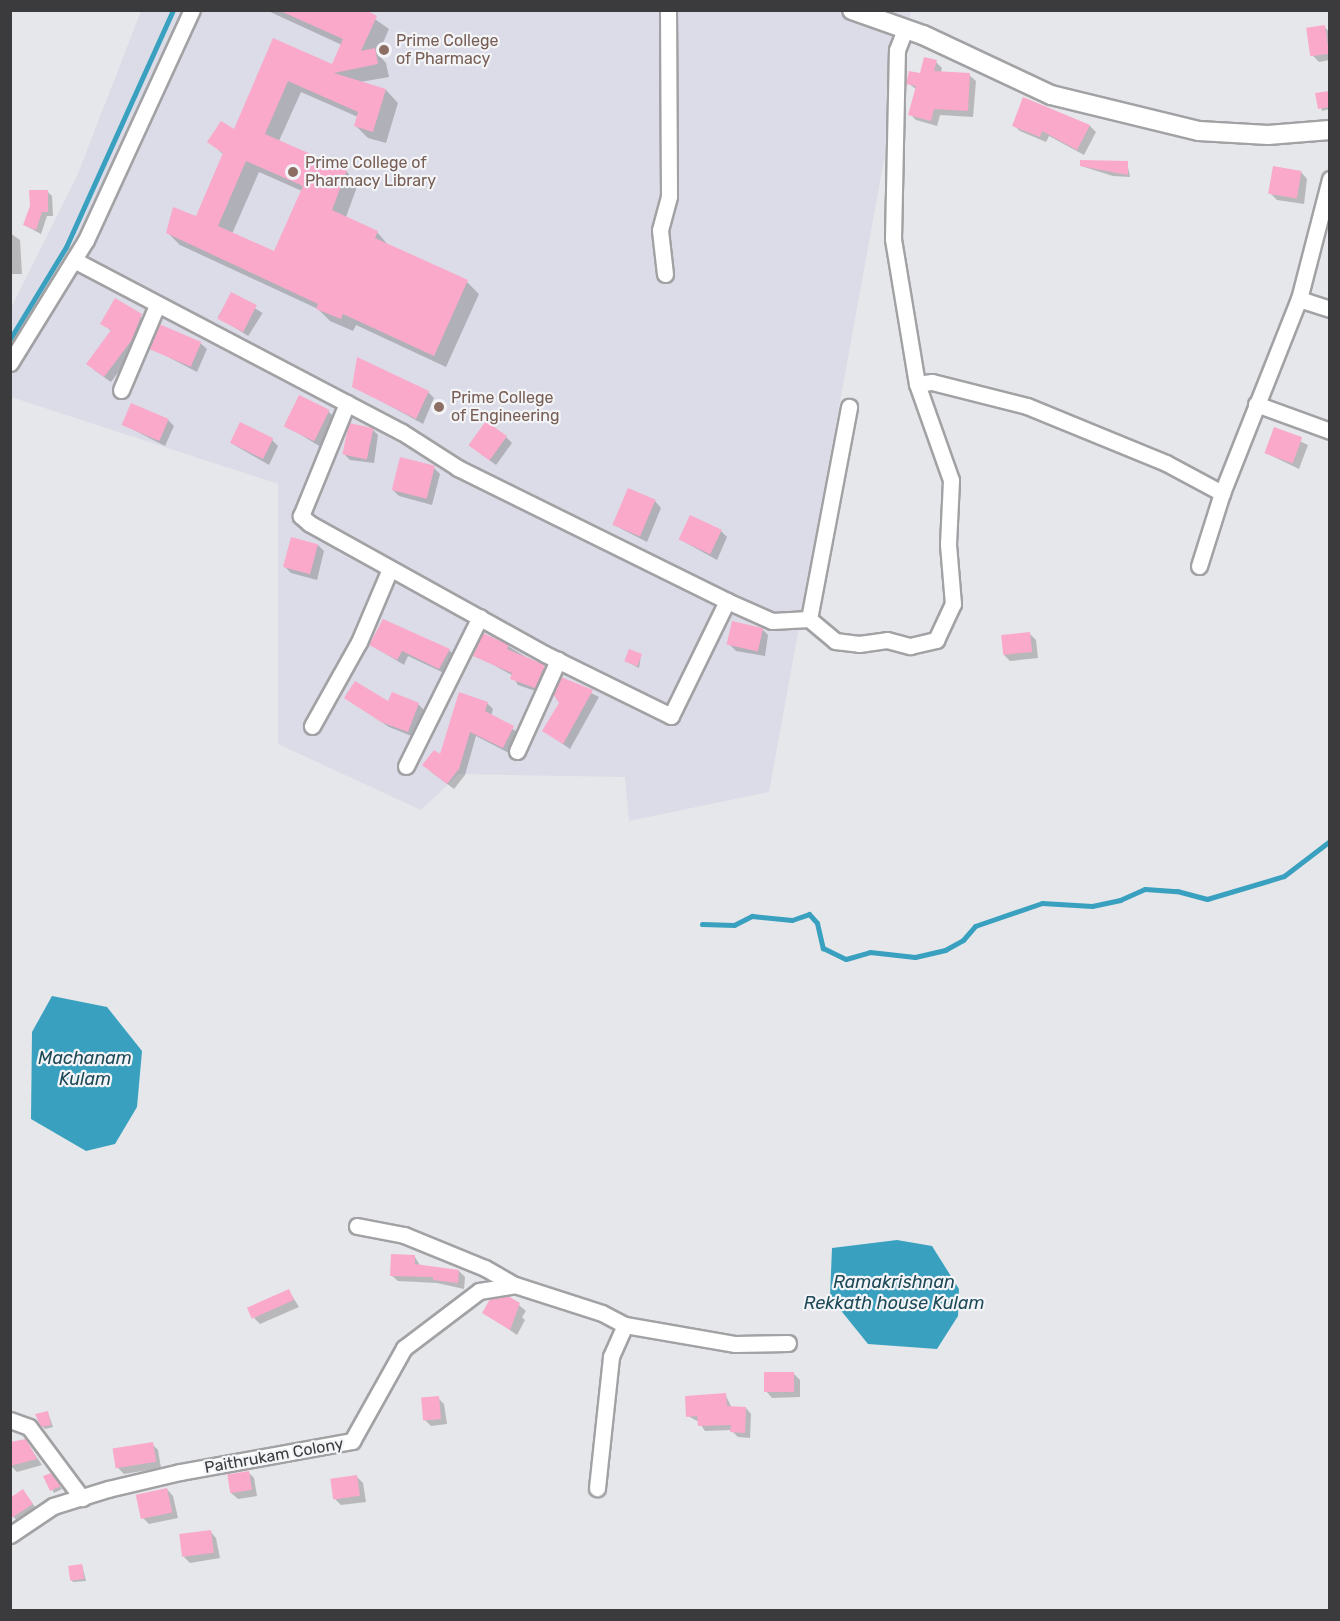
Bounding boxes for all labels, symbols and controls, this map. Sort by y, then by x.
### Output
place label: Prime College of Pharmacy [396,31,498,69]
marker: Prime College of Pharmacy [377,43,391,57]
place label: Prime College of Pharmacy Library [305,153,436,191]
marker: Prime College of Pharmacy Library [286,165,300,179]
place label: Prime College of Engineering [451,388,560,426]
marker: Prime College of Engineering [432,400,446,414]
water label: Machanam Kulam [38,1048,132,1090]
water label: Ramakrishnan Rekkath house Kulam [803,1272,985,1314]
street label: Paithrukam Colony [203,1434,345,1478]

